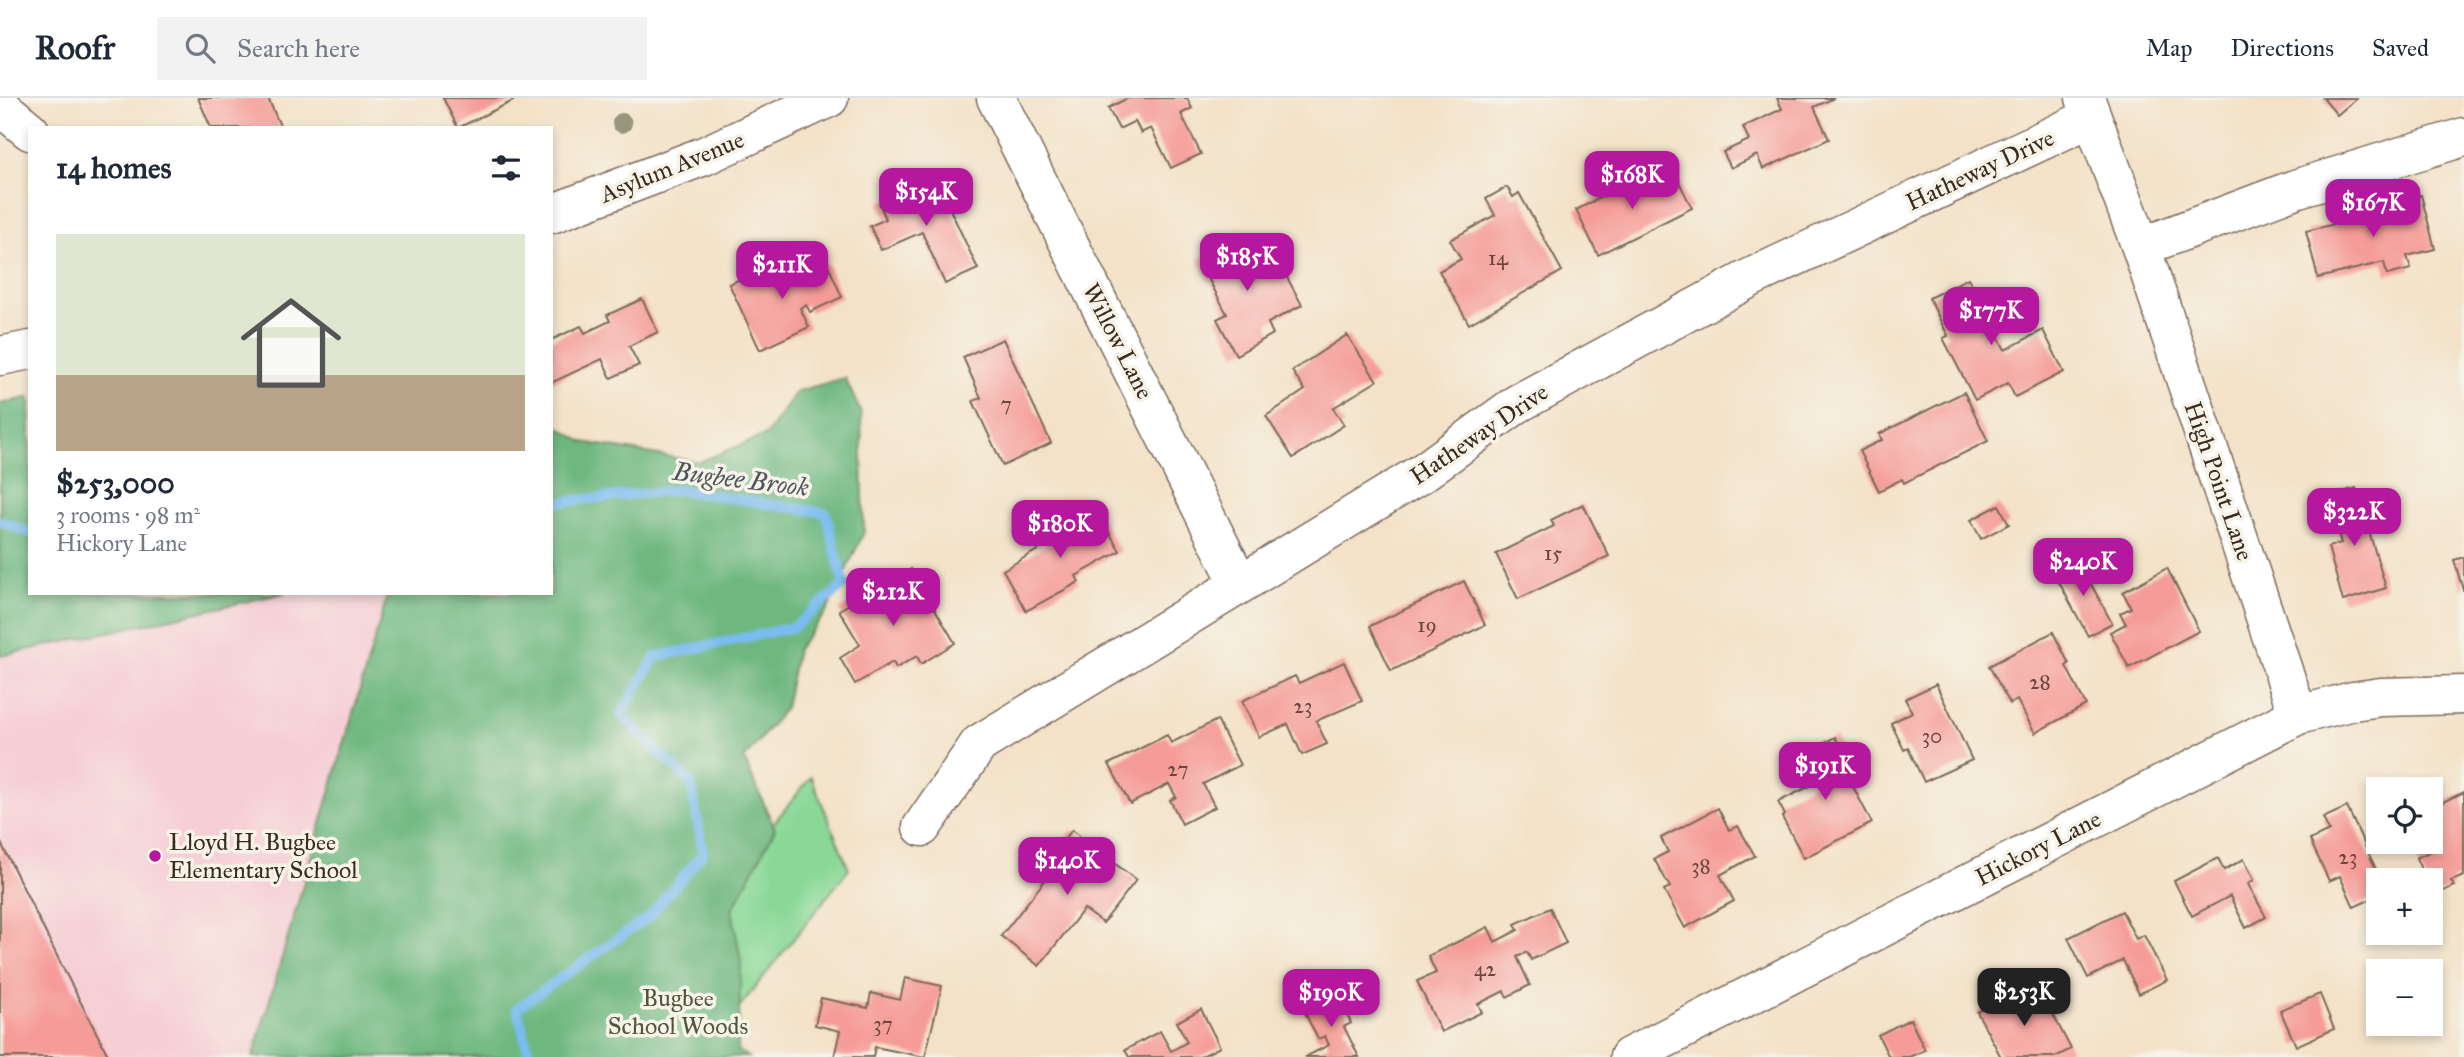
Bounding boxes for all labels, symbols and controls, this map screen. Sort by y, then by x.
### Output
search box [157,17,647,80]
text: Roofr [35,28,115,68]
icon: search [181,29,219,67]
text: Search here [237,32,360,64]
text: Map [2146,33,2193,63]
text: Directions [2231,33,2334,63]
text: Saved [2372,33,2429,63]
street label: Hatheway Drive [1901,123,2059,217]
street label: Asylum Avenue [595,125,748,210]
icon: filters [487,149,525,187]
text: 14 homes [56,150,171,186]
pin: $168K [1583,152,1681,211]
text: $168K [1600,160,1664,188]
pin: $154K [877,169,975,228]
text: $154K [895,177,957,205]
pin: $167K [2324,180,2422,239]
text: $167K [2341,188,2405,216]
pin: $185K [1198,234,1296,293]
pin: $211K [733,242,831,301]
text: $185K [1216,242,1278,270]
house number: 14 [1488,245,1509,271]
text: $211K [752,250,812,278]
street label: Willow Lane [1076,278,1160,404]
icon: home [228,280,354,406]
pin: $177K [1942,288,2040,347]
text: $177K [1959,296,2023,324]
street label: Hatheway Drive [1404,377,1554,491]
house number: 7 [1000,391,1012,417]
street label: High Point Lane [2178,397,2260,565]
water label: Bugbee Brook [670,455,811,503]
text: $253,000 [56,465,175,501]
pin: $322K [2305,489,2403,548]
text: $322K [2323,497,2385,525]
pin: $180K [1011,500,1109,560]
text: 3 rooms · 98 m² [56,501,200,529]
text: $180K [1028,509,1092,537]
text: Hickory Lane [56,529,187,557]
pin: $240K [2034,538,2132,598]
house number: 15 [1544,540,1562,566]
text: $240K [2049,547,2117,575]
pin: $212K [844,568,942,628]
text: $212K [862,577,924,605]
house number: 19 [1417,612,1437,638]
house number: 28 [2029,669,2051,695]
house number: 23 [1294,693,1312,719]
house number: 30 [1922,723,1942,749]
pin: $191K [1776,742,1874,802]
text: $191K [1795,751,1855,779]
house number: 27 [1168,756,1189,782]
map controls [2366,777,2443,1036]
button: locate [2366,777,2443,854]
street label: Hickory Lane [1970,804,2106,892]
place label: Lloyd H. Bugbee Elementary School [169,827,358,885]
pin: $140K [1018,838,1116,897]
house number: 23 [2339,844,2357,870]
text: $140K [1034,846,1100,874]
marker: Lloyd H. Bugbee Elementary School [147,848,163,864]
house number: 38 [1691,853,1711,879]
button: + [2366,868,2443,945]
house number: 42 [1474,956,1497,982]
button: − [2366,959,2443,1036]
pin: $253K [1975,968,2073,1028]
pin: $190K [1282,970,1380,1029]
text: $253K [1993,977,2055,1005]
text: $190K [1299,978,1363,1006]
park label: Bugbee School Woods [608,983,748,1041]
house number: 37 [873,1011,893,1037]

